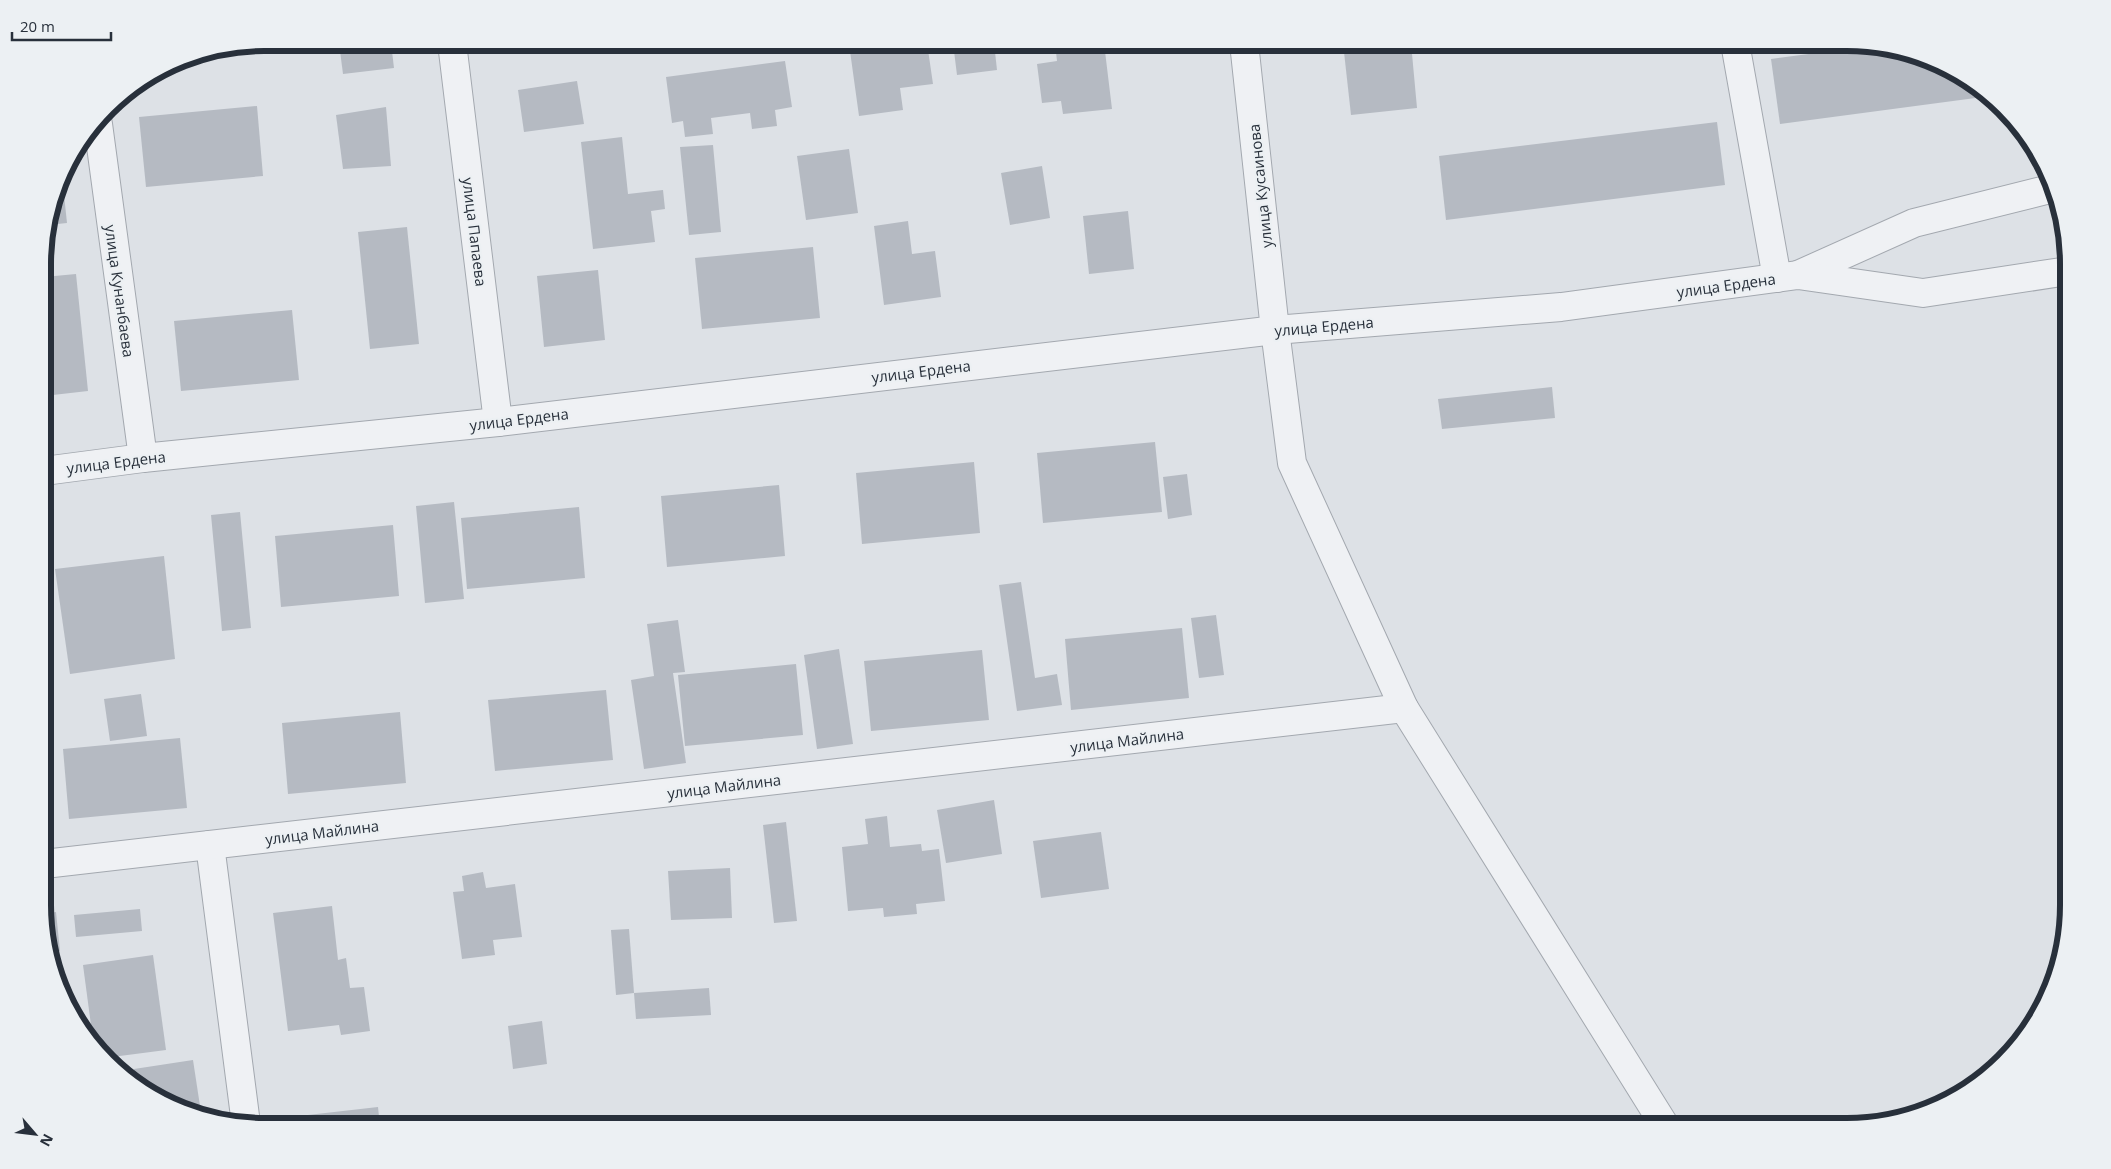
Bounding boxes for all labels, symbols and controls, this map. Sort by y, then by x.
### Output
scale bar [12,10,111,42]
text: 20 m [20,16,55,36]
street label: улица Кусаинова [1244,123,1276,249]
street label: улица Папаева [458,176,492,288]
street label: улица Кунанбаева [101,223,139,359]
street label: улица Ердена [1675,268,1777,302]
street label: улица Ердена [1273,312,1375,340]
street label: улица Ердена [870,355,972,387]
street label: улица Ердена [468,403,570,435]
street label: улица Ердена [65,446,167,478]
street label: улица Майлина [1069,723,1185,757]
street label: улица Майлина [666,769,782,803]
street label: улица Майлина [264,815,380,849]
north arrow [10,1109,60,1159]
text: N [36,1131,58,1150]

